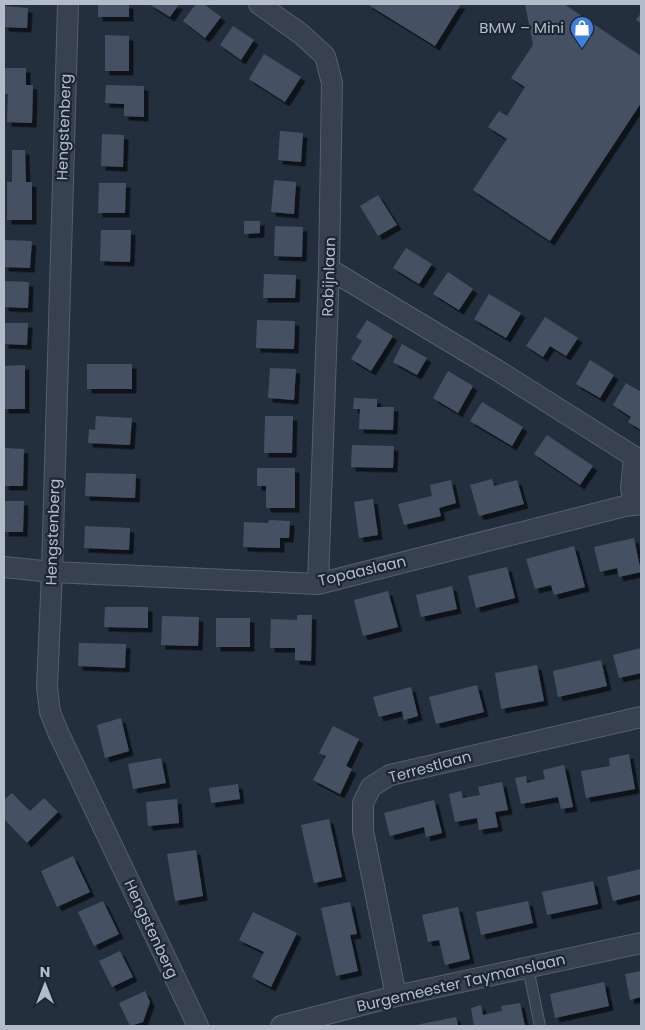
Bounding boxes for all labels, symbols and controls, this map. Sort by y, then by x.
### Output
shop icon: BMW – Mini [569,15,595,49]
place label: BMW – Mini [479,17,564,38]
street label: Hengstenberg [51,73,76,181]
street label: Robijnlaan [317,237,340,317]
street label: Hengstenberg [40,478,65,586]
street label: Topaaslaan [316,550,408,591]
street label: Terrestlaan [386,745,474,788]
street label: Hengstenberg [119,876,184,982]
street label: Burgemeester Taymanslaan [355,948,567,1017]
north arrow [20,960,70,1010]
text: N [40,962,50,982]

